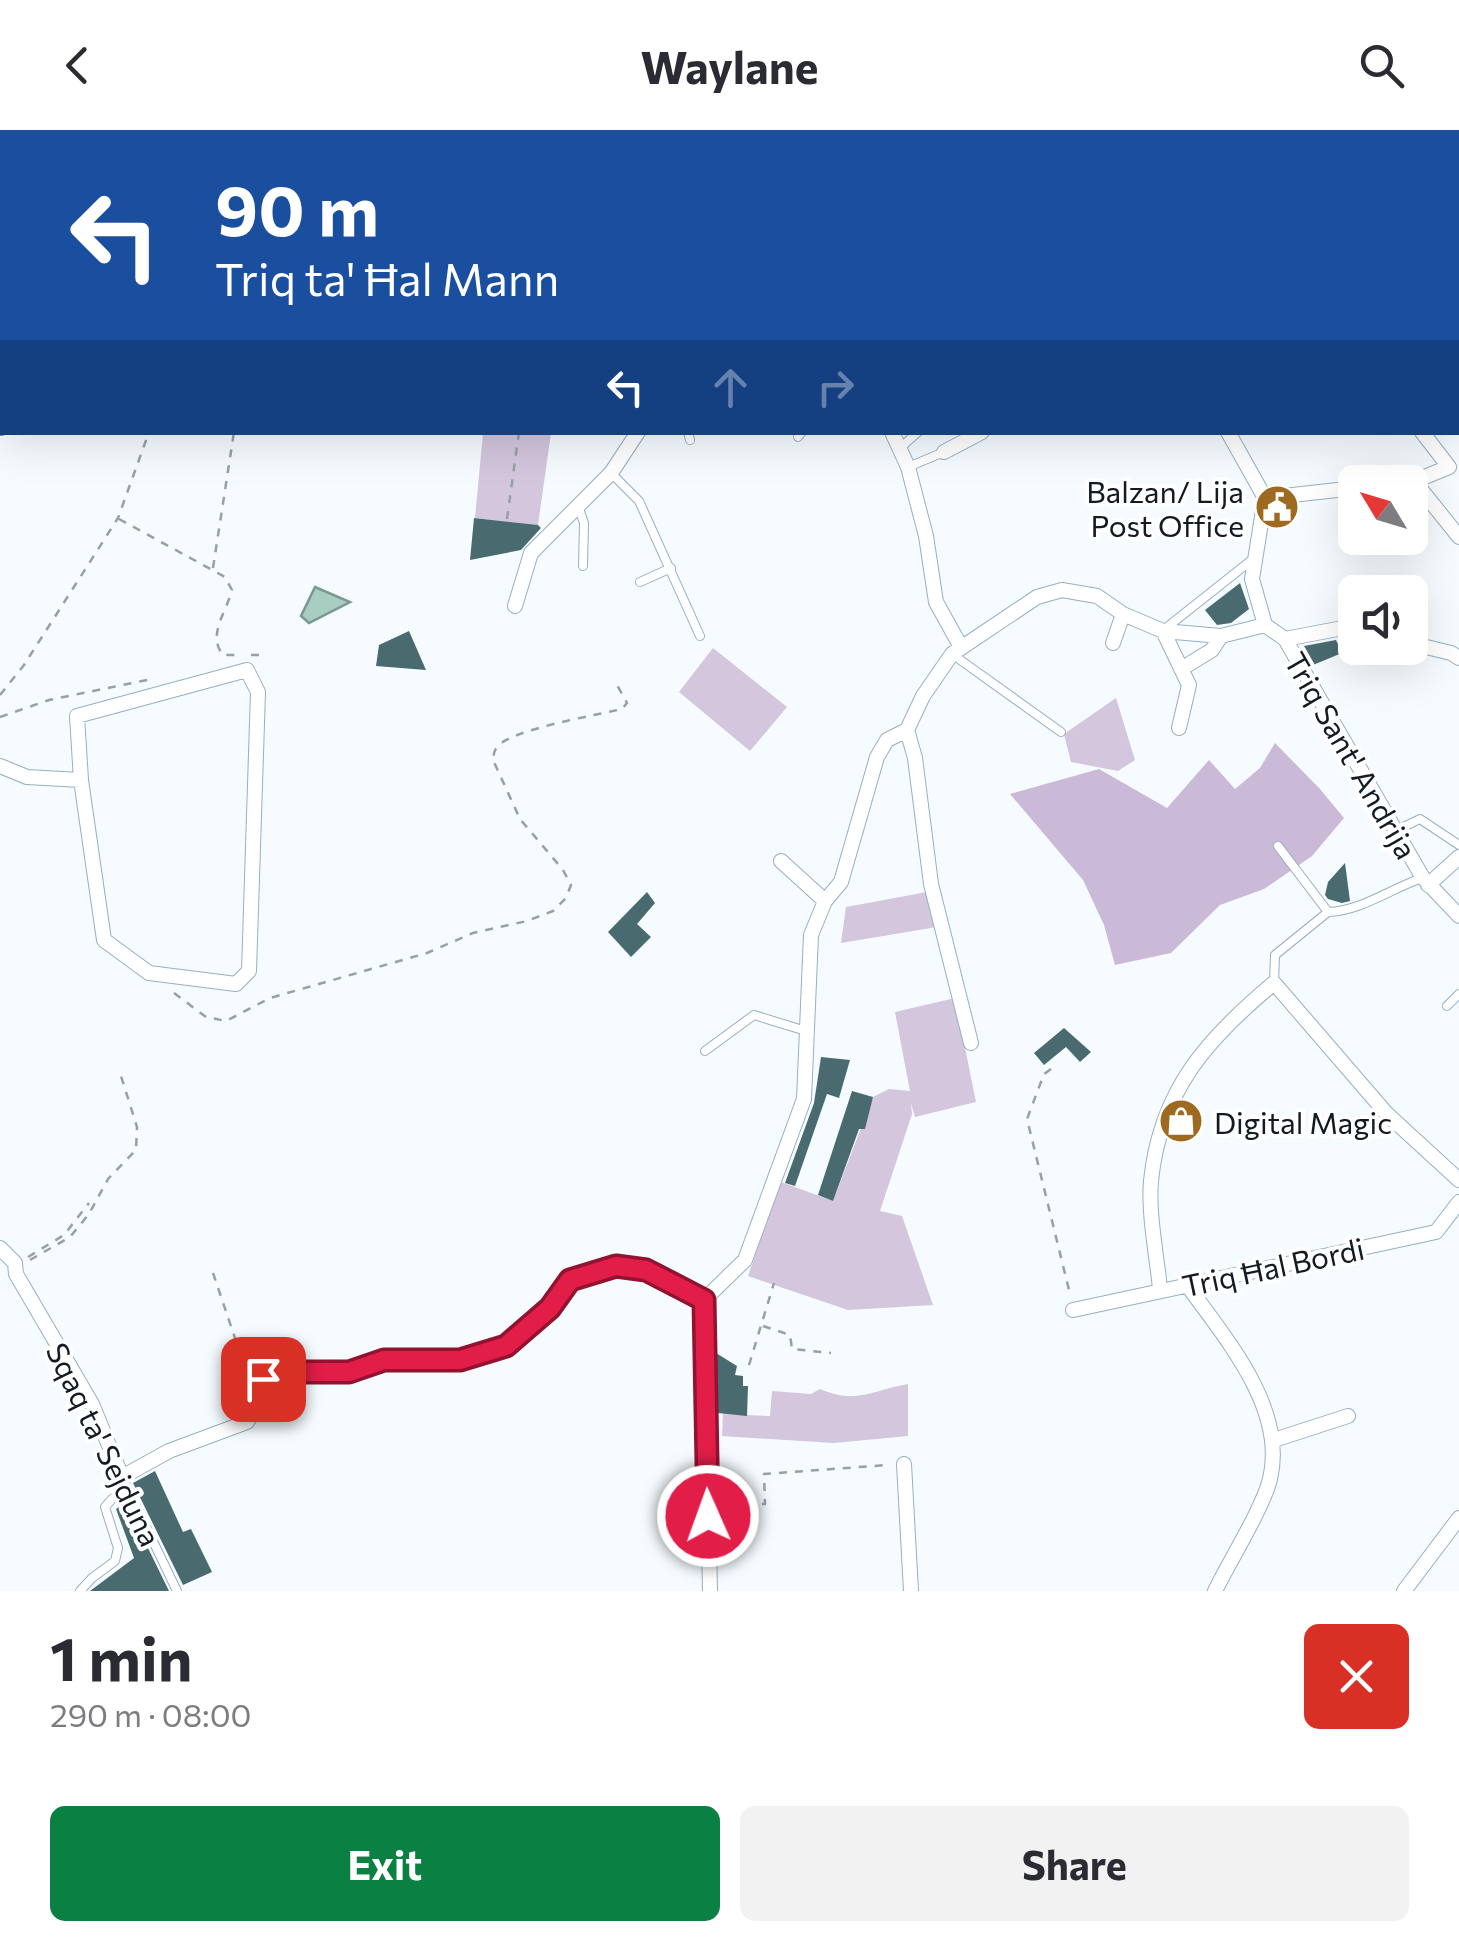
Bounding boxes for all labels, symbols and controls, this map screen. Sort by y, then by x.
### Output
icon: back [50,38,105,93]
text: Waylane [640,38,819,93]
icon: search [1354,38,1409,93]
text: 90 m [215,165,379,250]
icon: left [50,170,180,300]
text: Triq ta' Ħal Mann [215,250,559,305]
icon: left [598,360,653,415]
icon: ahead [703,360,758,415]
icon: right [808,360,863,415]
north arrow [1338,465,1428,555]
map controls [1338,465,1428,665]
place label: Balzan/ Lija Post Office [1086,472,1244,543]
public building icon: Balzan/ Lija Post Office [1254,484,1300,530]
button: sound [1338,575,1428,665]
street label: Triq Sant' Andrija [1278,645,1426,865]
shop icon: Digital Magic [1158,1098,1204,1144]
place label: Digital Magic [1214,1103,1392,1140]
street label: Triq Ħal Bordi [1179,1229,1367,1303]
street label: Sqaq ta' Sejduna [40,1336,170,1552]
pin [221,1337,306,1422]
icon: arrive [236,1352,291,1407]
position arrow [656,1464,760,1568]
text: 1 min [50,1620,192,1693]
button: close [1304,1624,1409,1729]
text: 290 m · 08:00 [50,1694,251,1734]
button: Exit [50,1806,720,1921]
button: Share [740,1806,1409,1921]

